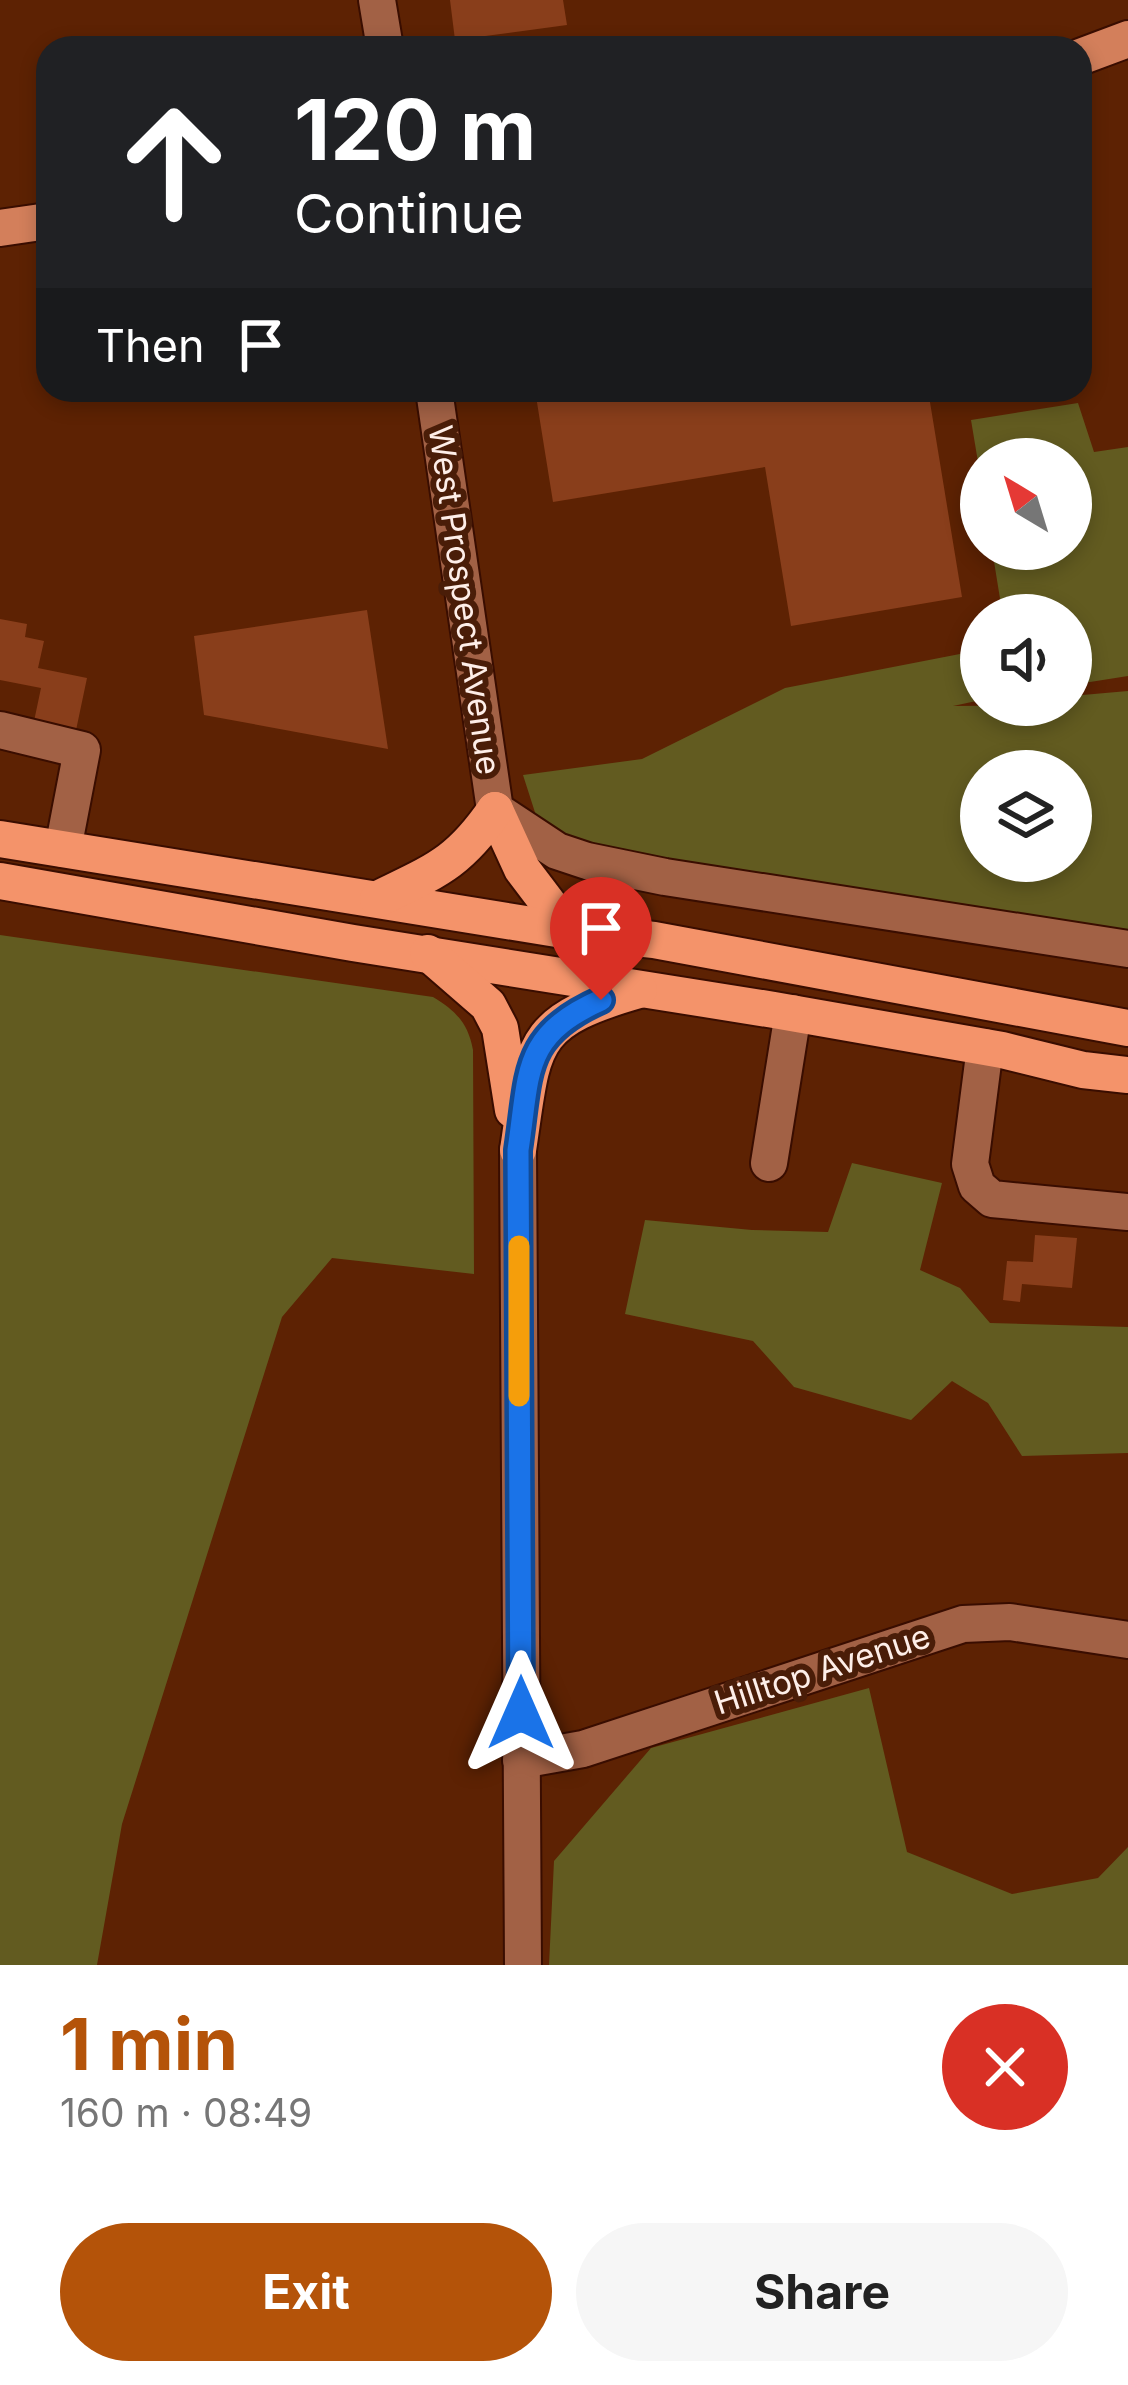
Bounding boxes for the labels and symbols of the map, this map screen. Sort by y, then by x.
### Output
street label: West Prospect Avenue [421,423,509,777]
north arrow [960,438,1092,570]
pin [550,877,652,1000]
street label: Hilltop Avenue [709,1615,935,1723]
position arrow [458,1650,584,1776]

